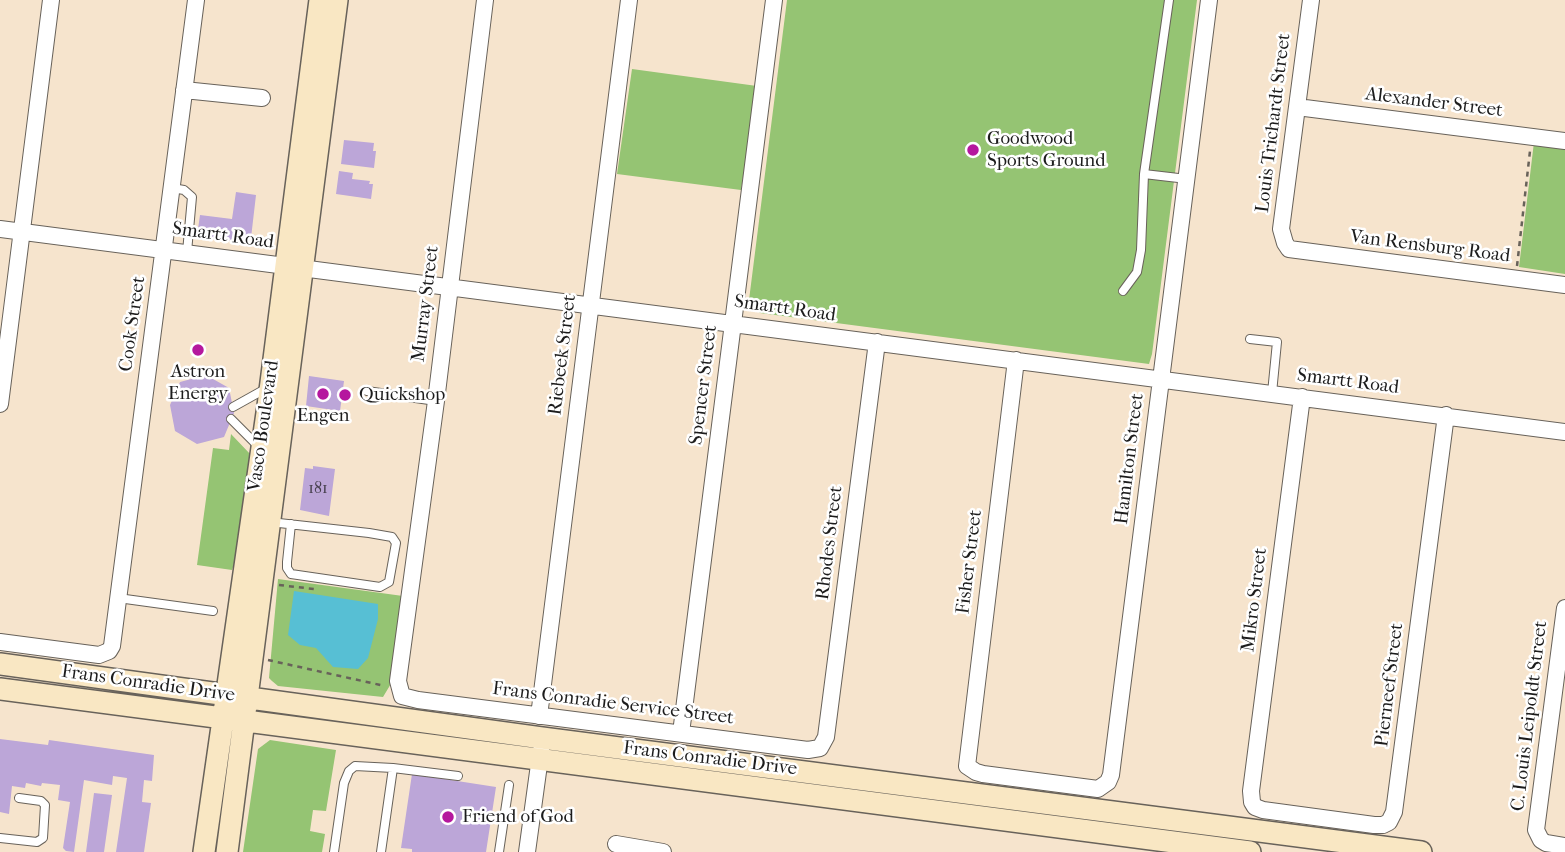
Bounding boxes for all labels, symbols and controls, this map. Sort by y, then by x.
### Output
street label: Louis Trichardt Street [1252,32,1296,214]
street label: Alexander Street [1364,83,1504,123]
place label: Goodwood Sports Ground [987,128,1106,172]
marker: Goodwood Sports Ground [965,142,981,158]
street label: Smartt Road [171,218,275,254]
street label: Van Rensburg Road [1349,226,1511,268]
street label: Murray Street [408,245,444,363]
street label: Cook Street [115,275,151,373]
street label: Smartt Road [733,291,837,327]
street label: Riebeek Street [544,293,582,417]
street label: Spencer Street [685,324,723,446]
marker: Astron Energy [190,342,206,358]
street label: Vasco Boulevard [244,359,284,493]
place label: Astron Energy [168,361,228,405]
street label: Smartt Road [1296,364,1400,400]
place label: Quickshop [359,384,445,406]
marker: Engen [315,386,331,402]
marker: Quickshop [337,387,353,403]
street label: Hamilton Street [1111,392,1149,526]
place label: Engen [296,405,350,427]
house number: 181 [308,479,328,499]
street label: Rhodes Street [812,485,848,601]
street label: Fisher Street [952,508,988,616]
street label: Mikro Street [1237,547,1273,653]
street label: C. Louis Leipoldt Street [1507,619,1553,813]
street label: Pierneef Street [1371,622,1409,748]
street label: Frans Conradie Drive [60,661,236,707]
street label: Frans Conradie Service Street [491,678,735,730]
street label: Frans Conradie Drive [622,737,798,781]
place label: Friend of God [462,806,574,828]
marker: Friend of God [440,809,456,825]

